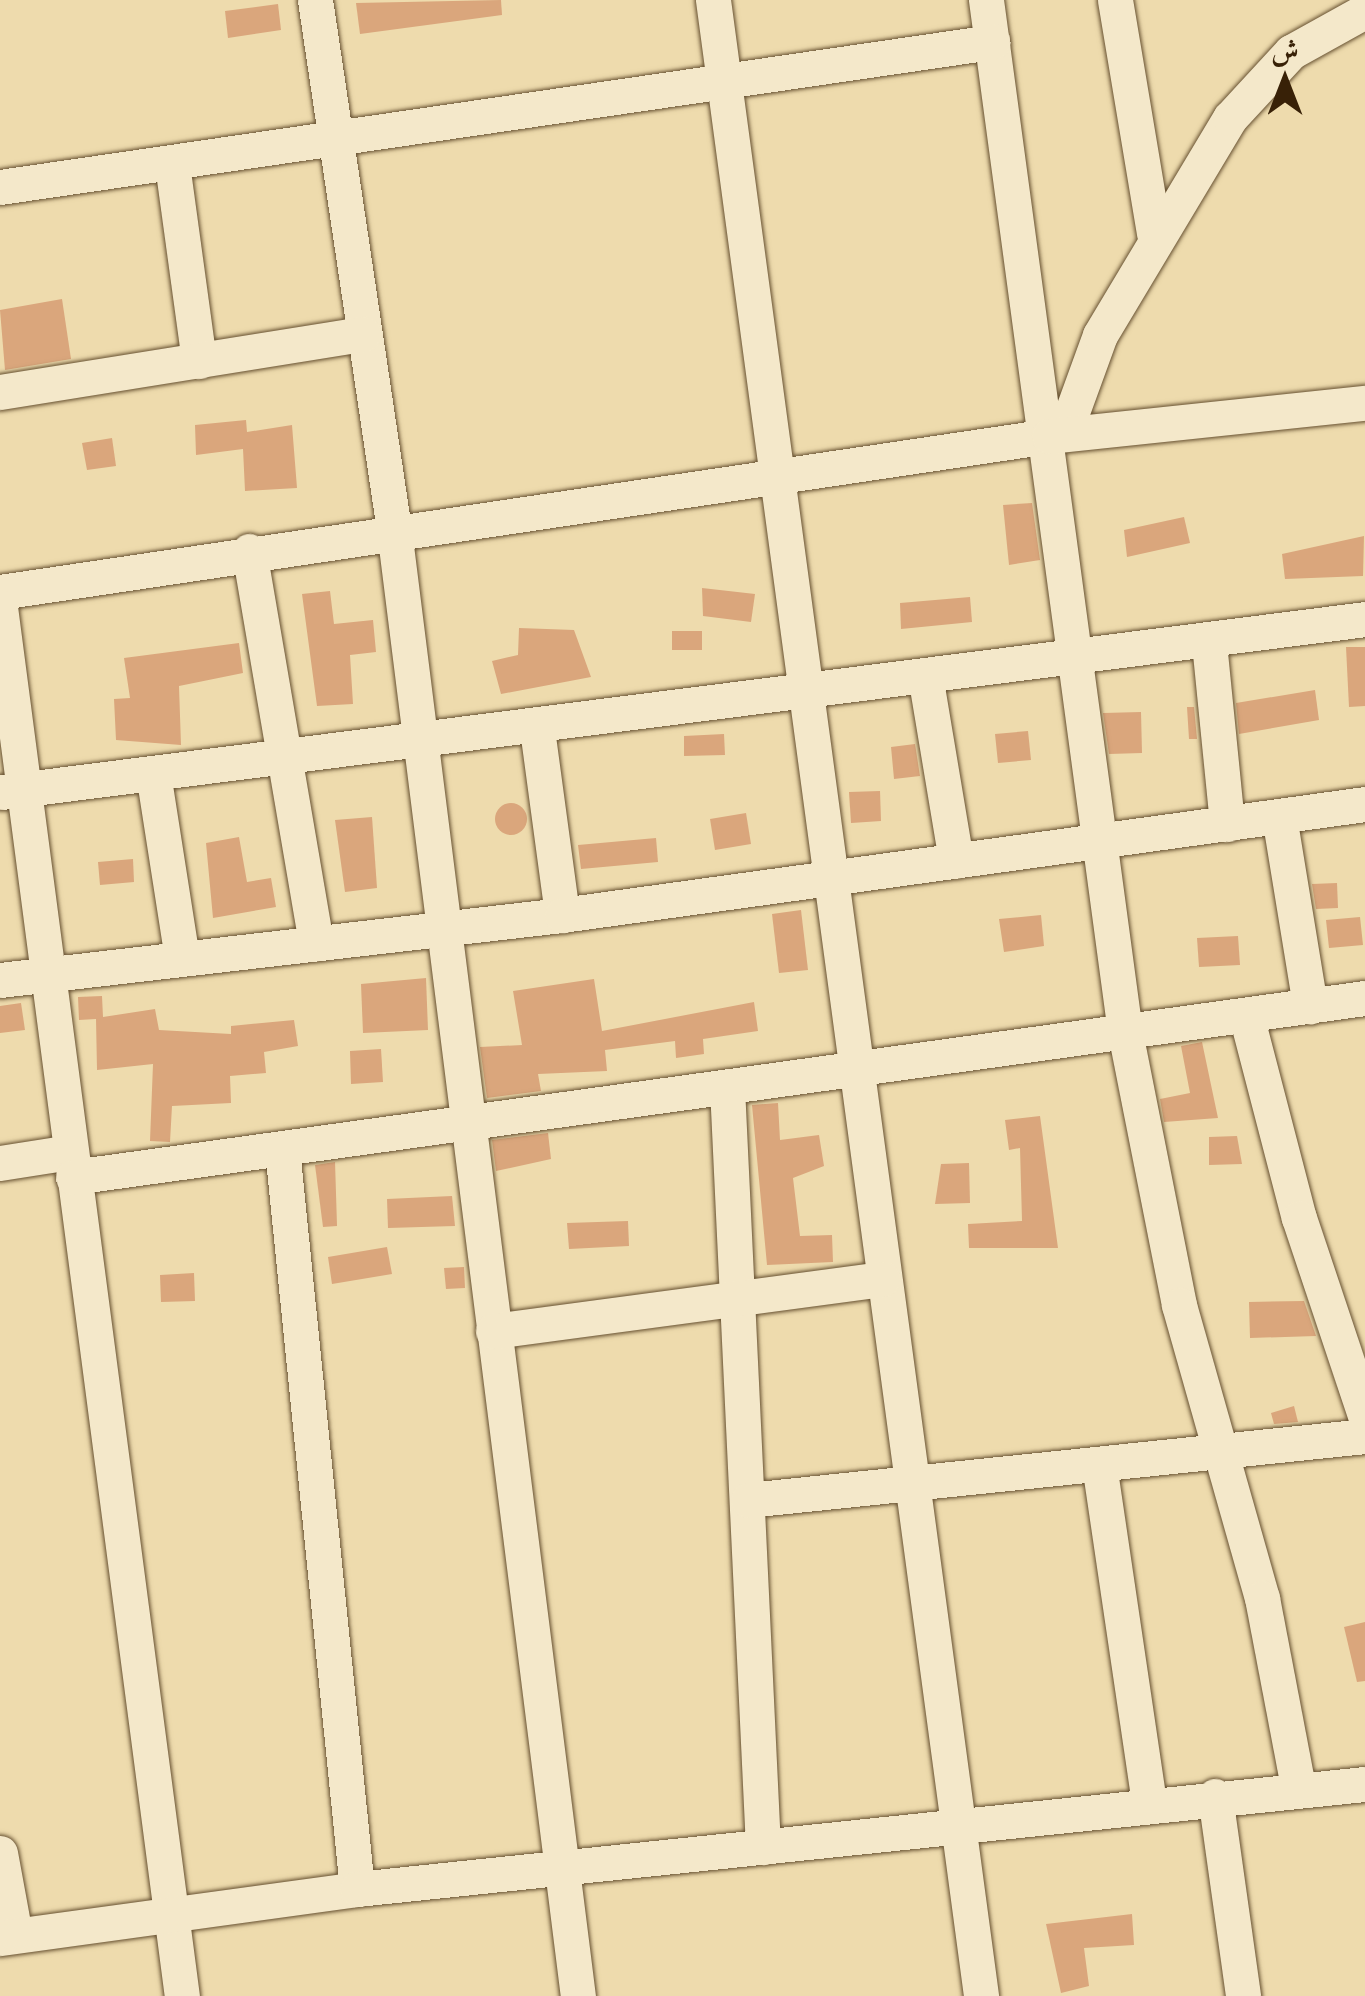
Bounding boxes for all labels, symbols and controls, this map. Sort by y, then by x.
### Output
north arrow [1235,30,1335,130]
text: ش [1271,33,1299,67]

